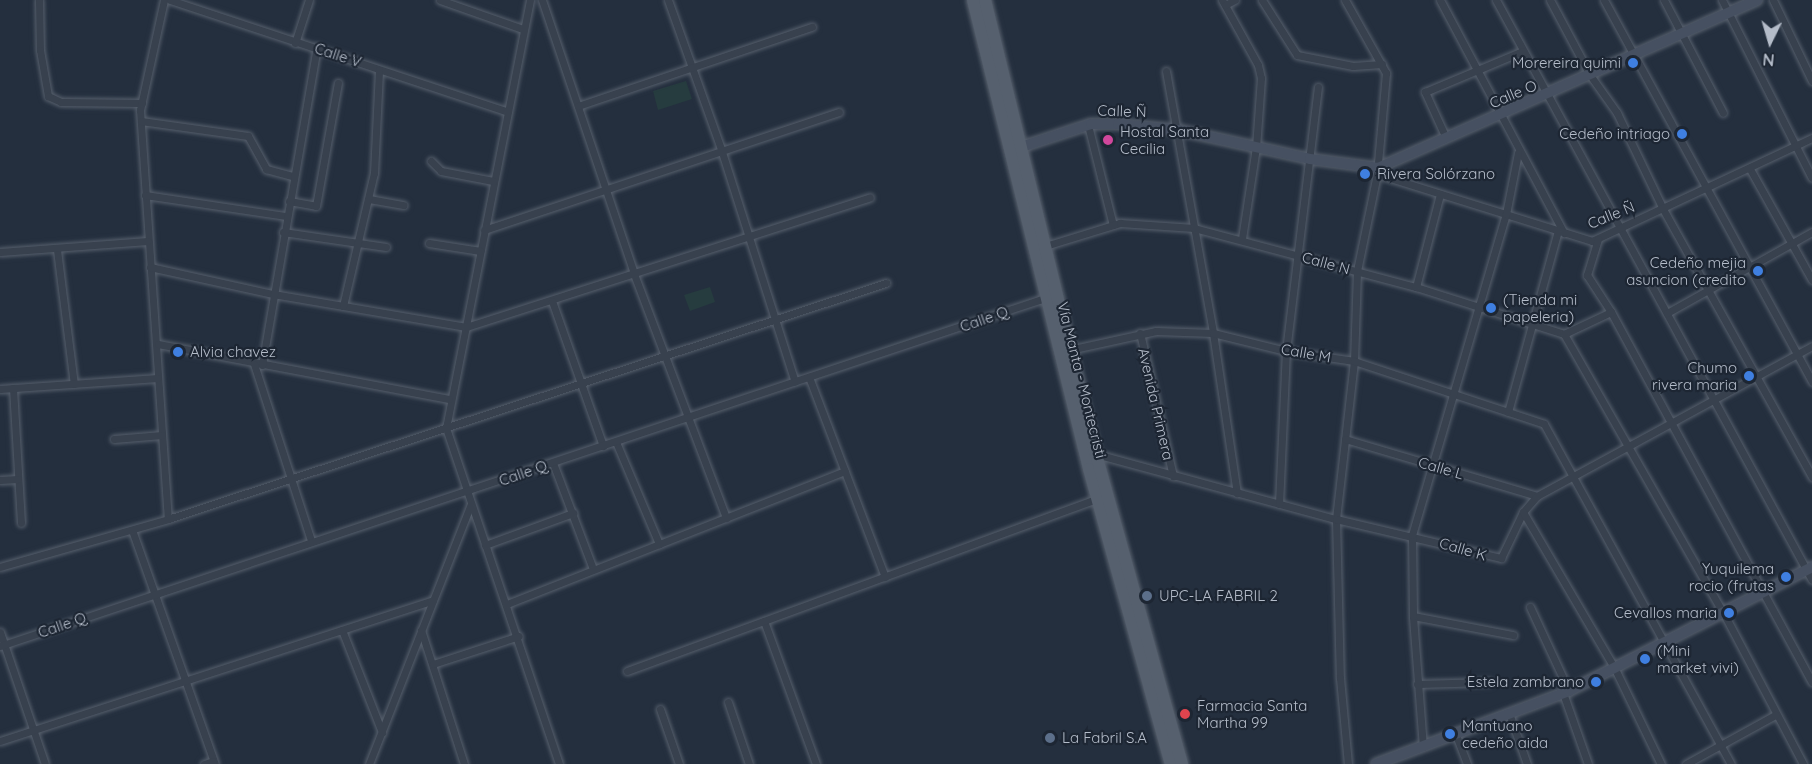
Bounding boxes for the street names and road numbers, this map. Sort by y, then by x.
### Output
street label: Calle V [312,39,364,71]
street label: Calle O [1487,76,1539,112]
street label: Calle Ñ [1097,101,1147,121]
street label: Calle Ñ [1585,197,1637,233]
street label: Calle N [1300,248,1352,278]
street label: Vía Manta - Montecristi [1054,300,1110,460]
street label: Calle Q [958,302,1010,336]
street label: Calle M [1280,340,1332,366]
street label: Avenida Primera [1134,346,1178,462]
street label: Calle L [1416,453,1466,483]
street label: Calle Q [497,456,549,490]
street label: Calle K [1437,534,1489,564]
street label: Calle Q [36,608,88,642]

